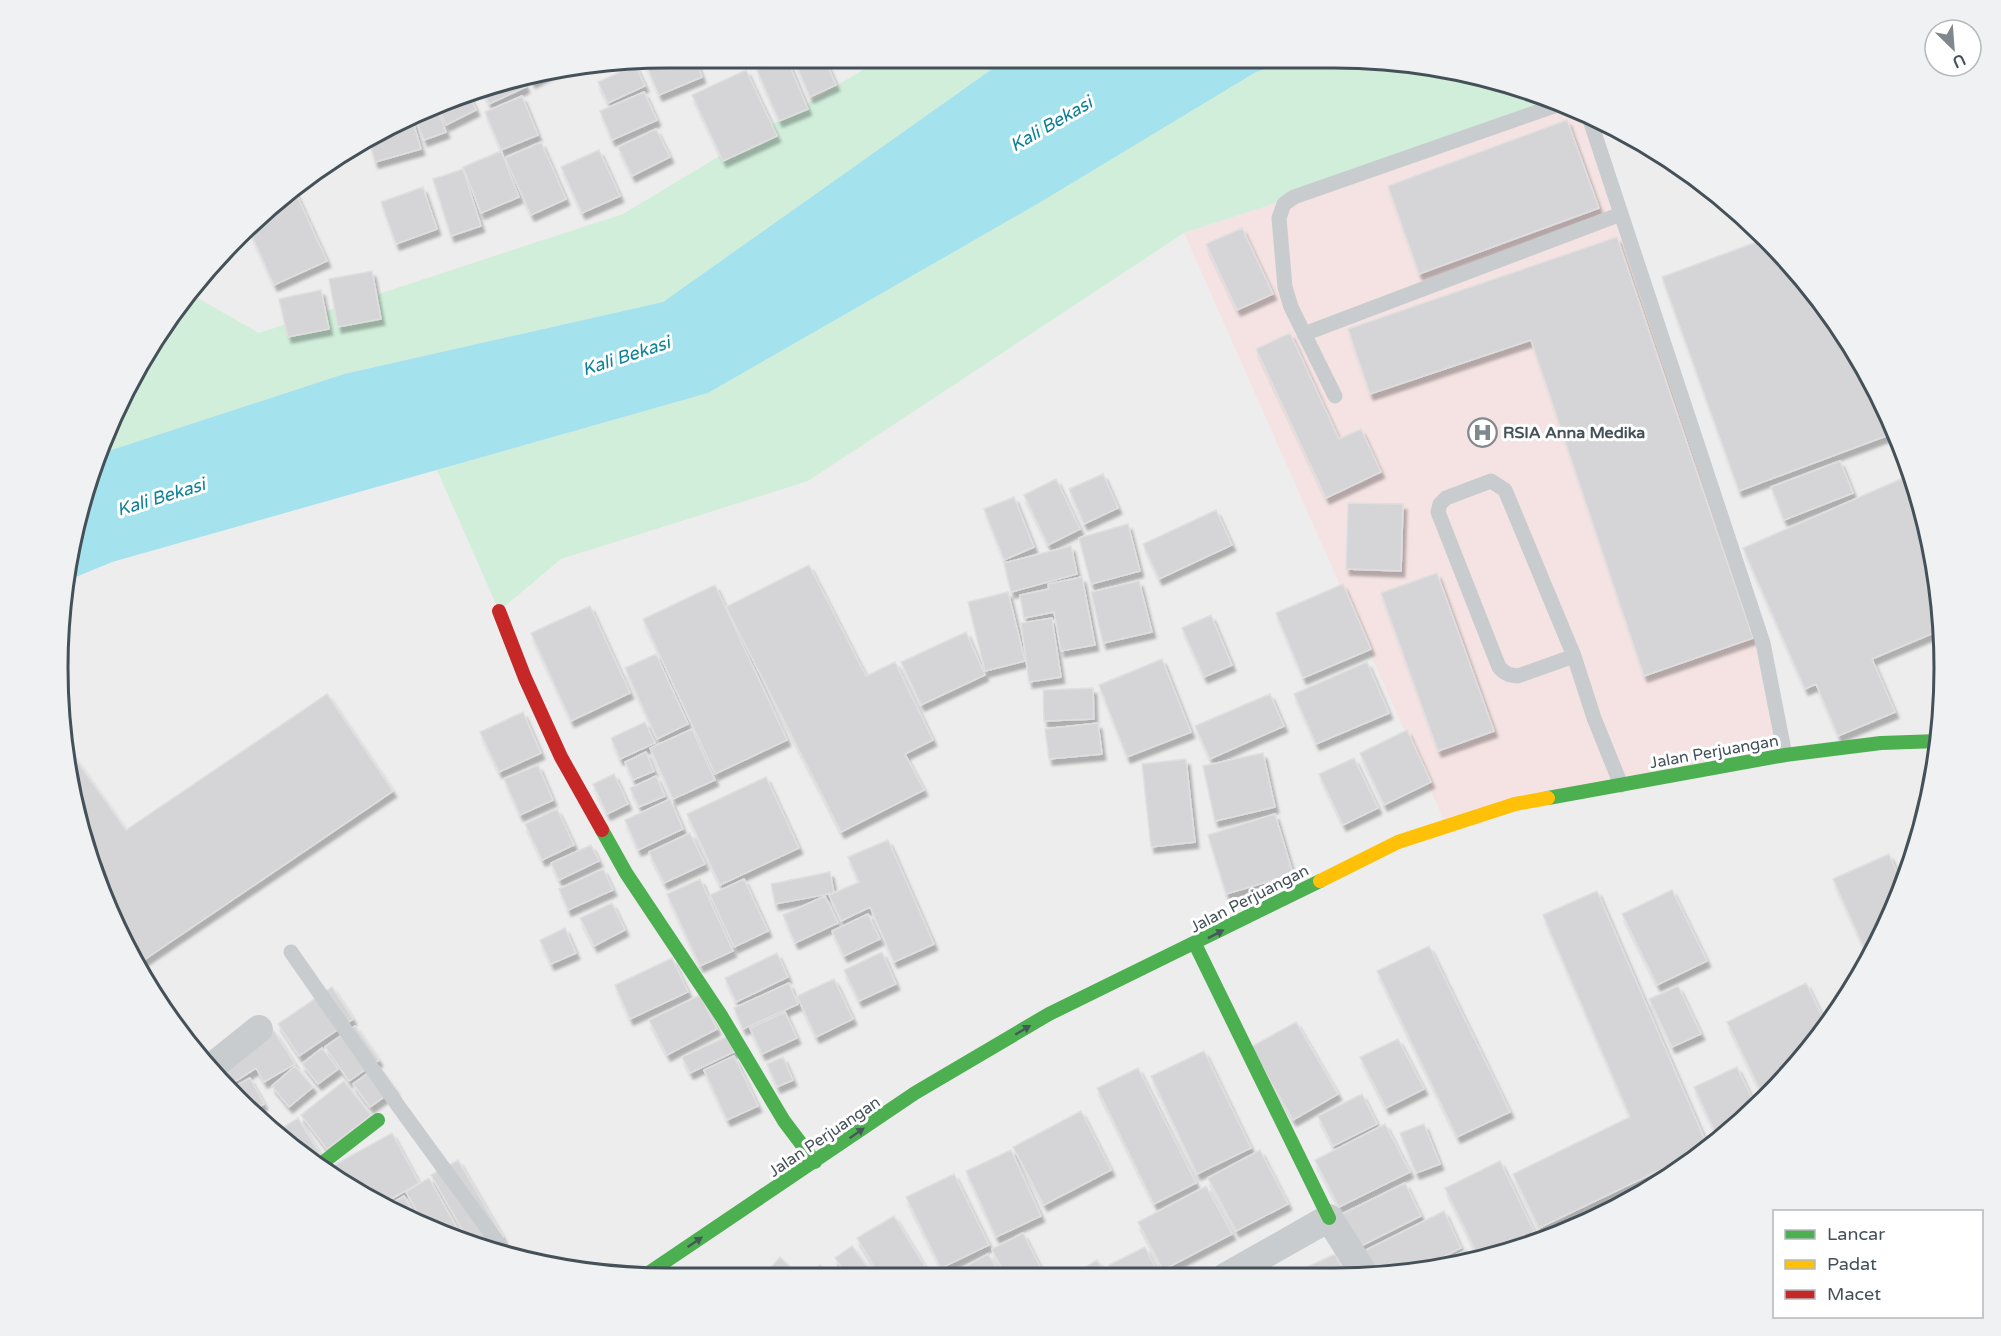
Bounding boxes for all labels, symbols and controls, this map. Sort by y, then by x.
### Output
north arrow [1923,18,1983,78]
text: U [1949,49,1969,72]
water label: Kali Bekasi [1006,90,1098,156]
water label: Kali Bekasi [579,331,675,381]
hospital icon: RSIA Anna Medika [1466,416,1498,448]
place label: RSIA Anna Medika [1503,423,1645,443]
water label: Kali Bekasi [114,472,210,521]
street label: Jalan Perjuangan [1648,731,1780,773]
street label: Jalan Perjuangan [1187,860,1312,937]
one-way arrow [1207,929,1224,938]
one-way arrow [1014,1025,1031,1035]
street label: Jalan Perjuangan [765,1092,884,1182]
one-way arrow [849,1127,865,1139]
legend [1773,1210,1983,1318]
text: Lancar [1827,1223,1885,1245]
one-way arrow [687,1236,703,1248]
text: Padat [1827,1253,1877,1275]
text: Macet [1827,1283,1881,1305]

